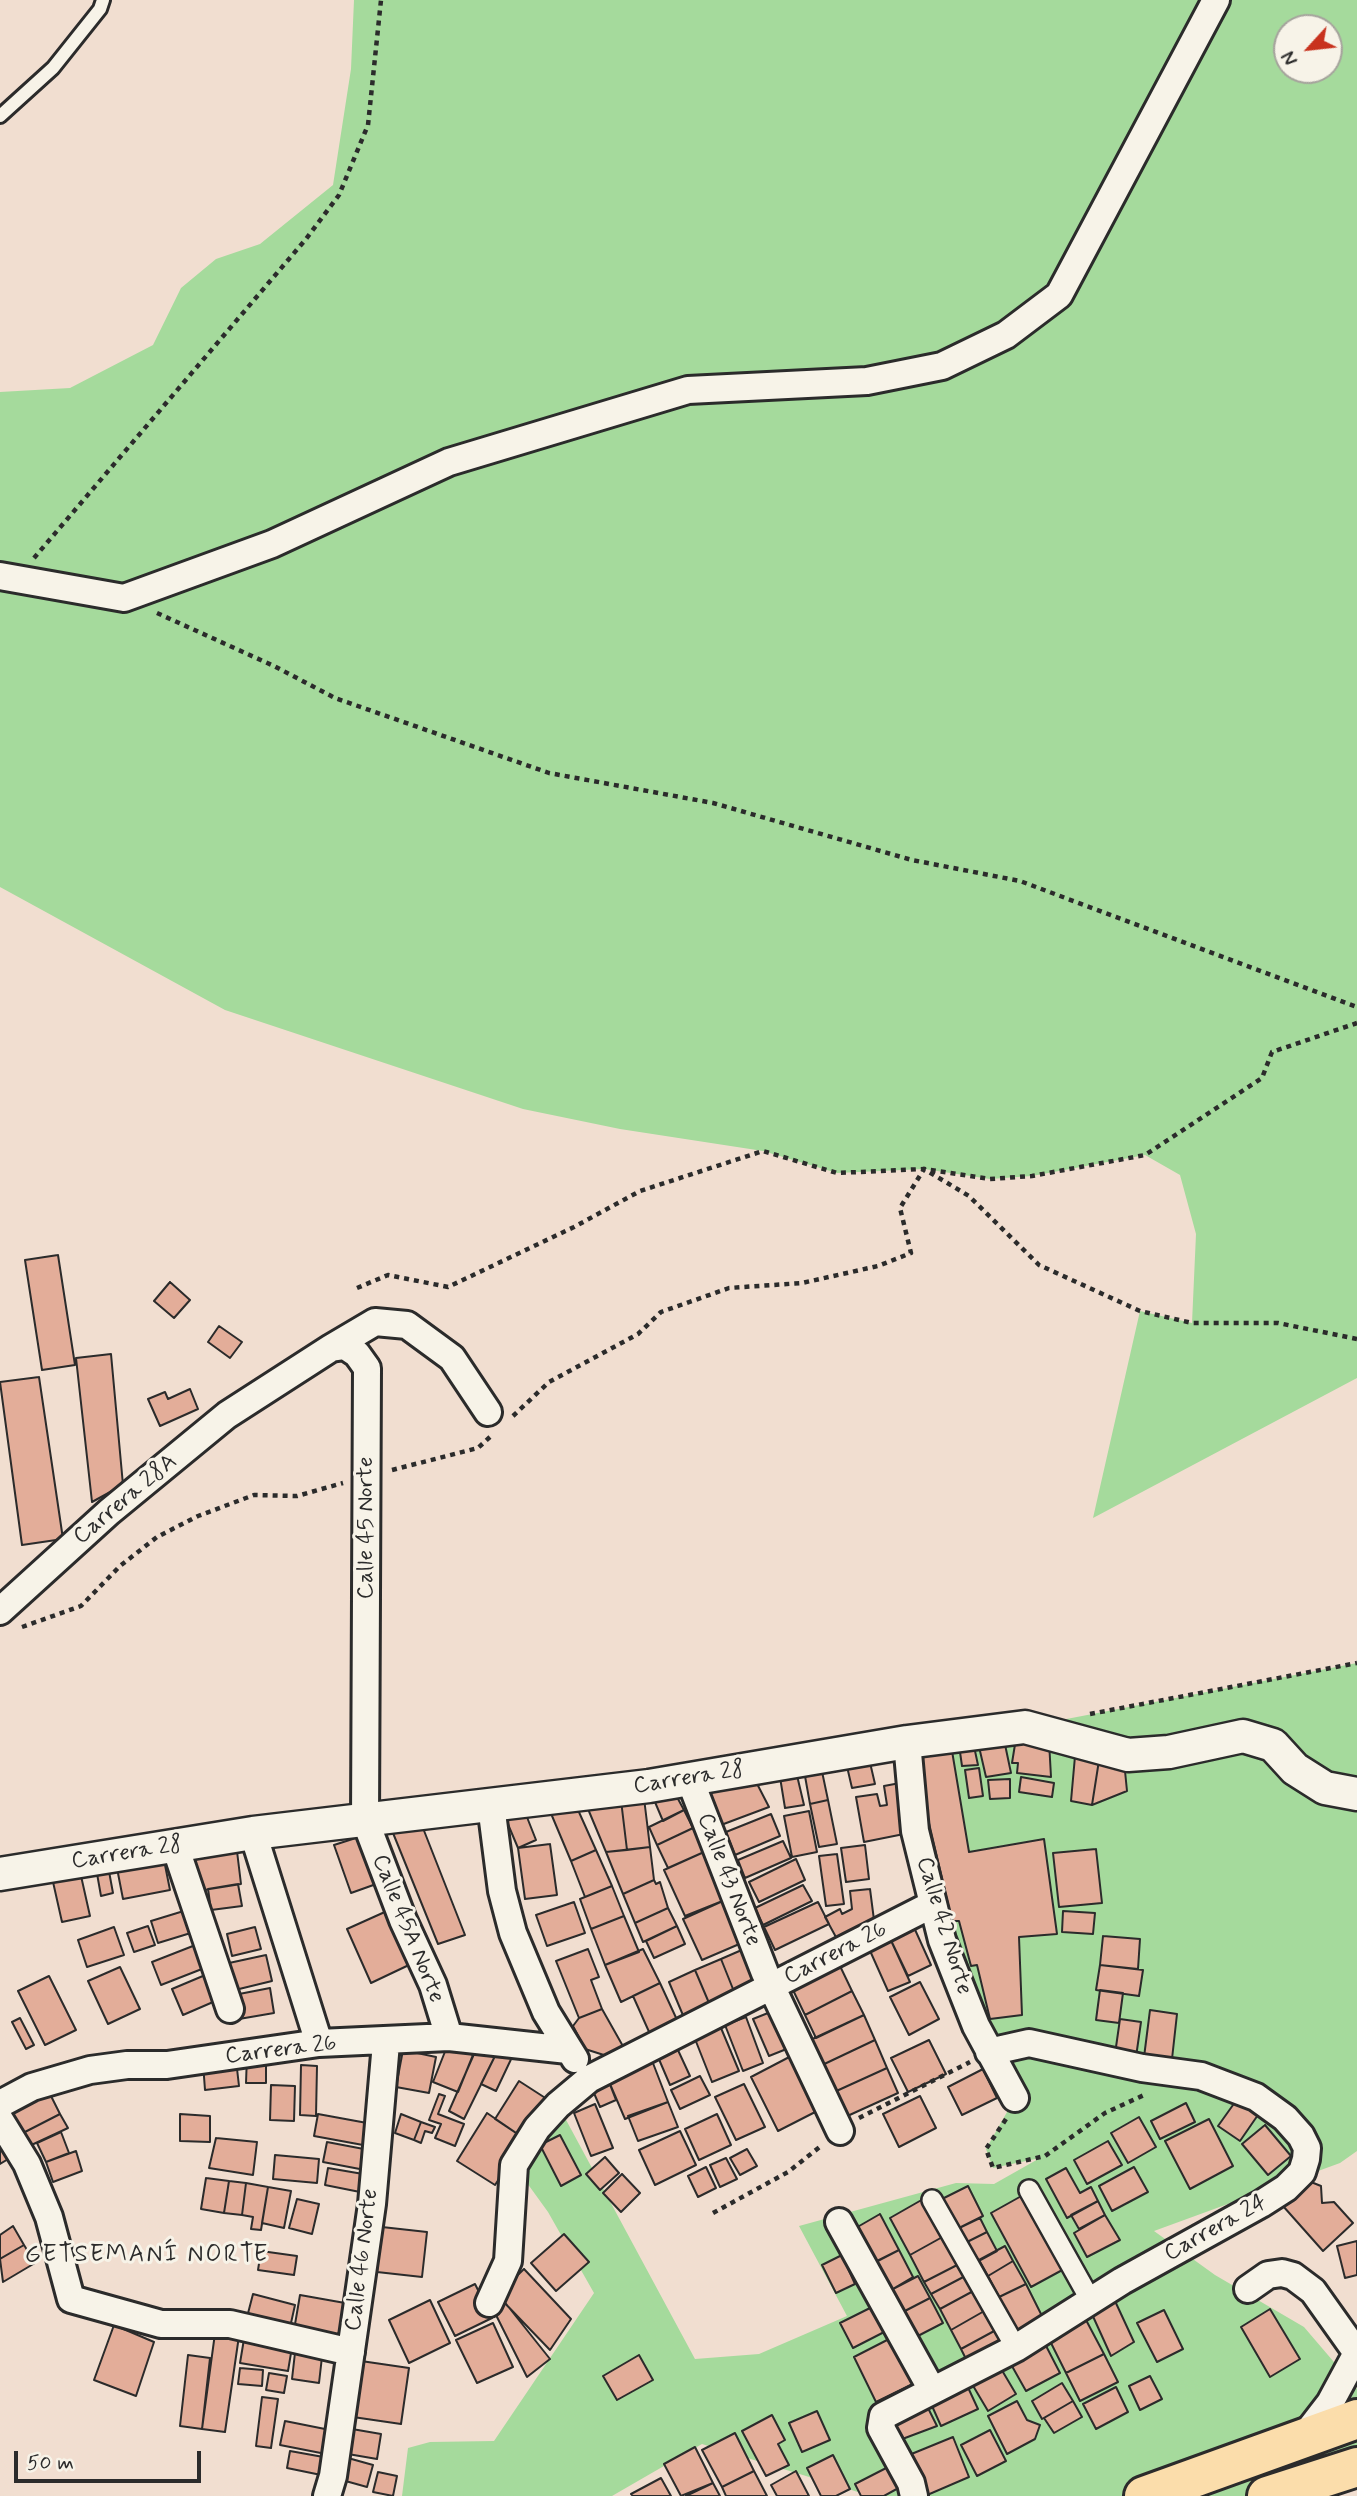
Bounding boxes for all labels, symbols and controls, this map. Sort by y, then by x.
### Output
north arrow [1273,14,1343,84]
text: N [1277,47,1305,69]
street label: Carrera 28A [69,1449,183,1551]
street label: Calle 45 Norte [353,1457,381,1599]
street label: Carrera 28 [632,1757,746,1801]
street label: Calle 43 Norte [690,1810,766,1950]
street label: Carrera 28 [70,1832,184,1876]
street label: Calle 45A Norte [365,1851,449,2007]
street label: Calle 42 Norte [909,1854,977,1998]
street label: Carrera 26 [780,1916,892,1992]
street label: Carrera 26 [224,2030,338,2072]
street label: Calle 46 Norte [341,2187,385,2333]
street label: Carrera 24 [1160,2190,1272,2268]
district label: GETSEMANÍ NORTE [20,2242,274,2270]
scale bar [18,2436,205,2480]
text: 50 m [27,2449,74,2477]

